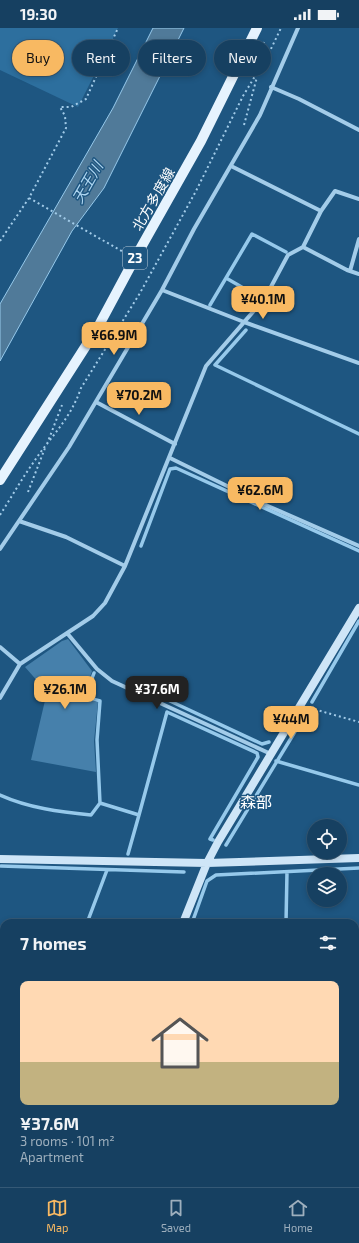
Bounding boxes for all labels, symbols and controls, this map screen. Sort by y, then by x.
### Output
text: 19:30 [20,5,57,23]
chip: Buy [12,40,64,76]
chip: Rent [72,40,130,76]
chip: Filters [138,40,206,76]
chip: New [214,40,271,76]
water label: 天王川 [68,156,107,206]
street label: 北方多度線 [128,164,178,234]
road number: 23 [123,247,147,269]
pin: ¥40.1M [230,286,296,320]
text: ¥40.1M [240,291,286,307]
pin: ¥66.9M [81,322,147,356]
text: ¥66.9M [91,327,137,343]
pin: ¥70.2M [106,382,172,416]
text: ¥70.2M [116,387,162,403]
pin: ¥62.6M [227,477,293,511]
text: ¥62.6M [237,482,283,498]
pin: ¥26.1M [32,676,98,710]
pin: ¥37.6M [124,676,190,710]
text: ¥26.1M [43,681,87,697]
text: ¥37.6M [134,681,180,697]
pin: ¥44M [267,706,315,740]
text: ¥44M [272,711,310,727]
district label: 森部 [240,792,272,811]
map controls [307,819,347,907]
button: locate [307,819,347,859]
button: layers [307,867,347,907]
icon: filters [317,932,339,954]
text: 7 homes [20,933,87,953]
icon: home [144,1007,216,1079]
text: ¥37.6M [20,1113,79,1133]
text: 3 rooms · 101 m² [20,1133,115,1149]
text: Apartment [20,1149,84,1165]
tab: Map [46,1197,68,1234]
tab: Saved [161,1197,191,1234]
tab: Home [284,1197,313,1234]

